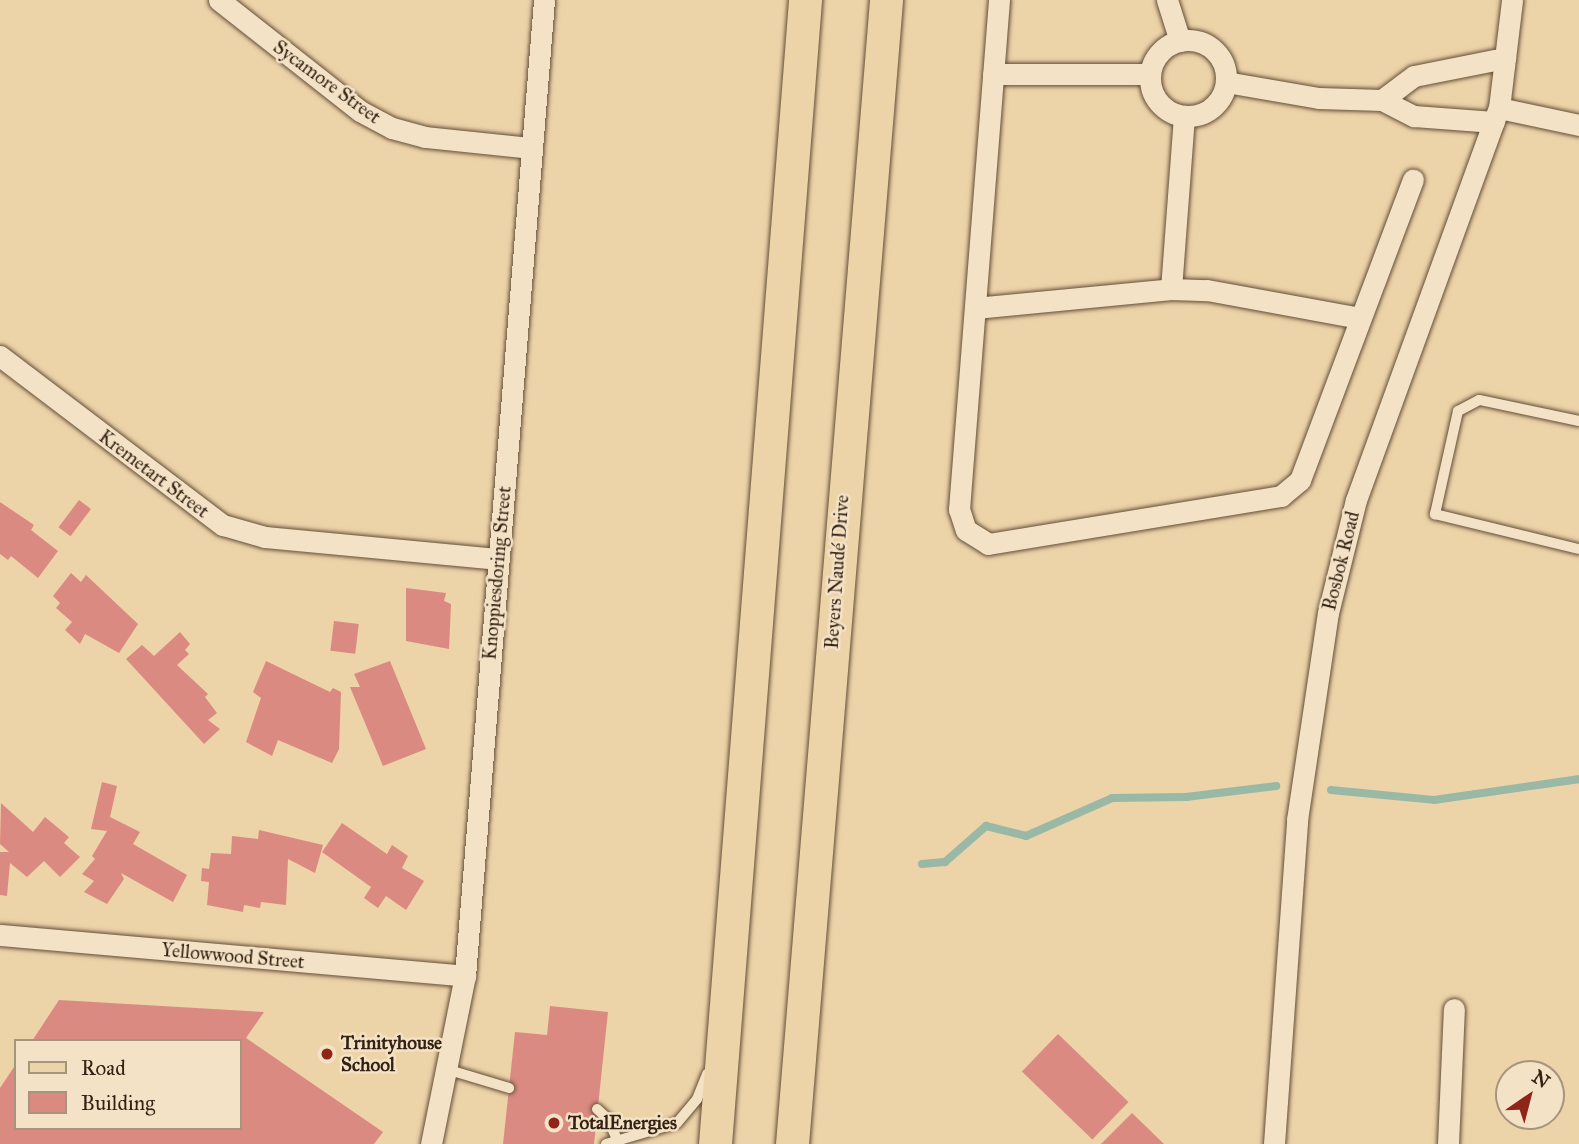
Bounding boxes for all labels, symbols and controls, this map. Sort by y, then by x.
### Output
street label: Sycamore Street [269,35,385,129]
street label: Kremetart Street [94,425,214,523]
street label: Knoppiesdoring Street [478,485,516,661]
street label: Beyers Naudé Drive [820,494,854,650]
street label: Bosbok Road [1318,509,1364,613]
street label: Yellowwood Street [160,938,306,974]
place label: Trinityhouse School [341,1032,442,1076]
legend [14,1039,242,1130]
marker: Trinityhouse School [319,1046,335,1062]
text: Road [81,1055,126,1081]
north arrow [1495,1060,1565,1130]
text: N [1528,1065,1554,1093]
text: Building [81,1090,155,1116]
place label: TotalEnergies [568,1112,677,1134]
marker: TotalEnergies [546,1115,562,1131]

